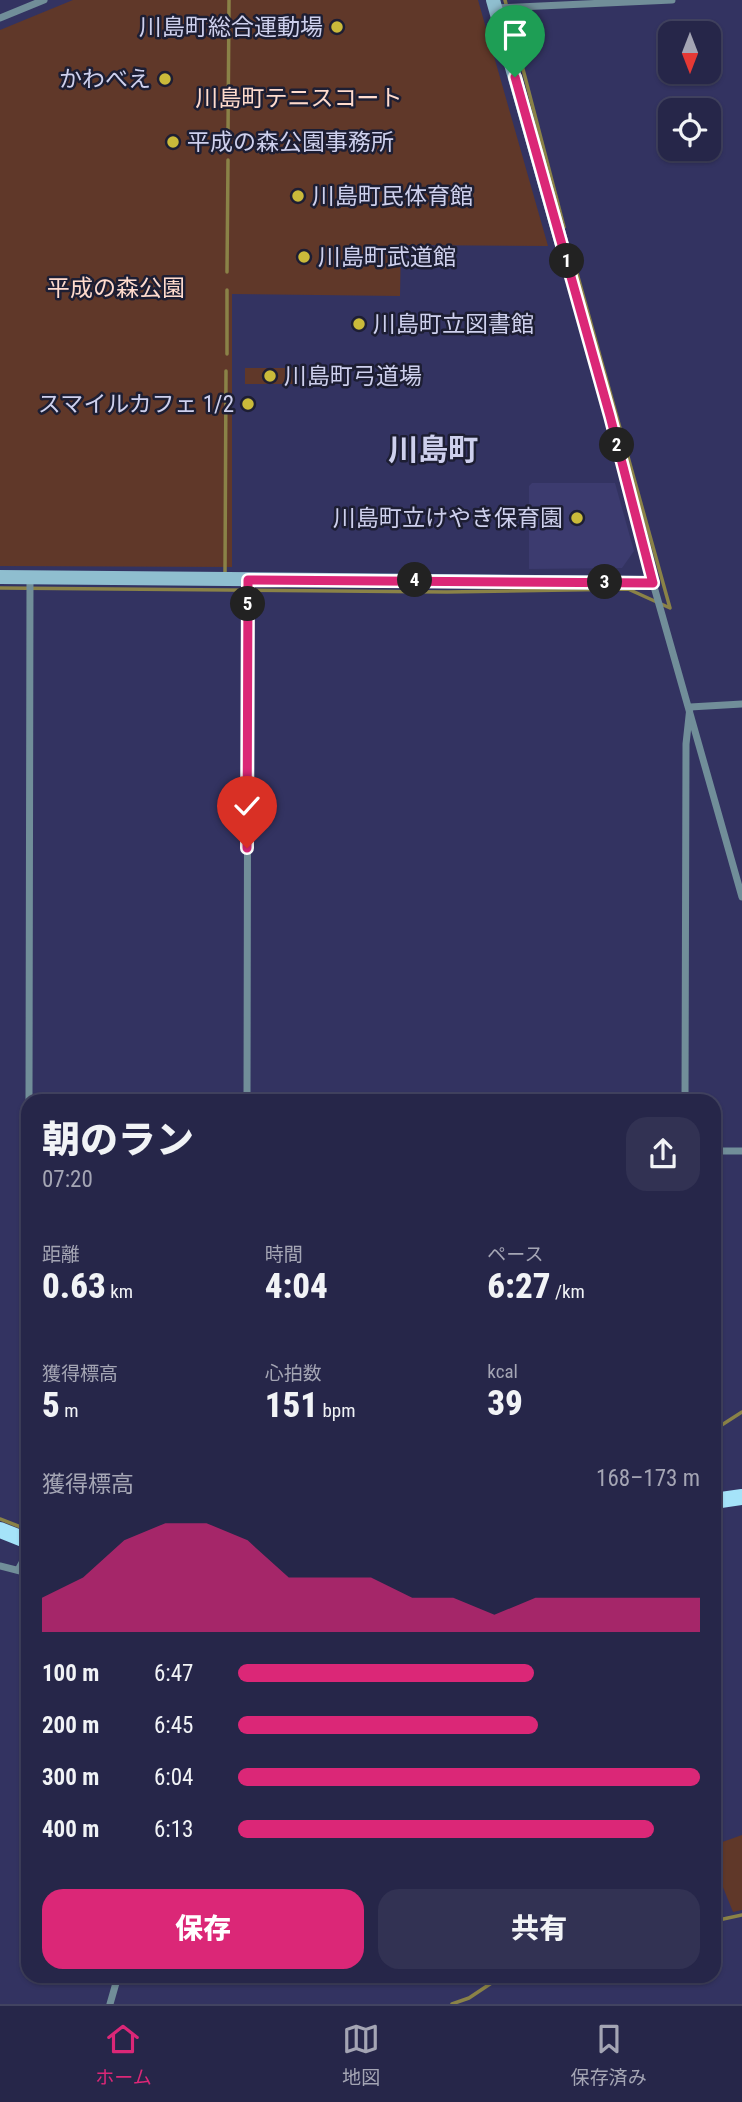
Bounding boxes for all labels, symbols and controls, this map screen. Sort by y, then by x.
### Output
pin [485,5,545,77]
place label: 川島町総合運動場 [139,14,323,41]
icon: arrive [496,16,534,54]
marker: 川島町総合運動場 [329,19,345,35]
north arrow [658,21,721,84]
map controls [658,21,721,161]
place label: かわべえ [59,66,151,93]
marker: かわべえ [157,71,173,87]
park label: 川島町テニスコート [196,85,403,112]
button: locate [658,98,721,161]
place label: 平成の森公園事務所 [187,129,394,156]
marker: 平成の森公園事務所 [165,134,181,150]
place label: 川島町民体育館 [312,183,473,210]
marker: 川島町民体育館 [290,188,306,204]
place label: 川島町武道館 [318,244,456,271]
pin: 1 [550,244,584,278]
marker: 川島町武道館 [296,249,312,265]
text: 1 [562,249,571,272]
park label: 平成の森公園 [47,275,185,302]
place label: 川島町立図書館 [373,311,534,338]
marker: 川島町立図書館 [351,316,367,332]
place label: 川島町弓道場 [284,363,422,390]
marker: 川島町弓道場 [262,368,278,384]
place label: スマイルカフェ 1/2 [38,391,234,418]
marker: スマイルカフェ 1/2 [240,396,256,412]
pin: 2 [600,428,634,462]
district label: 川島町 [388,432,478,467]
text: 2 [612,433,621,456]
place label: 川島町立けやき保育園 [333,505,563,532]
marker: 川島町立けやき保育園 [569,510,585,526]
pin: 4 [398,562,432,598]
pin: 3 [588,564,622,600]
text: 4 [410,568,419,591]
text: 3 [600,570,609,593]
pin: 5 [230,586,266,622]
text: 5 [243,592,252,615]
pin [217,776,277,848]
icon: check [228,787,266,825]
button: share [626,1117,700,1191]
text: 朝のラン [42,1118,194,1162]
text: 07:20 [42,1166,93,1193]
text: 距離 [42,1243,80,1266]
text: 時間 [265,1243,303,1266]
text: ペース [487,1243,543,1266]
text: 0.63 [42,1266,106,1307]
text: 4:04 [265,1266,328,1307]
text: 6:27 [487,1266,551,1307]
text: km [106,1280,133,1303]
text: /km [551,1280,585,1303]
text: kcal [487,1360,518,1383]
text: 獲得標高 [42,1362,118,1385]
text: 心拍数 [265,1362,322,1385]
text: 39 [487,1383,523,1424]
text: 5 [42,1385,60,1426]
text: 151 [265,1385,318,1426]
text: m [60,1399,78,1422]
text: bpm [318,1399,355,1422]
text: 168–173 m [596,1465,700,1492]
text: 獲得標高 [42,1471,134,1498]
text: 100 m [42,1660,99,1687]
text: 6:47 [154,1660,193,1687]
text: 200 m [42,1712,99,1739]
text: 6:45 [154,1712,193,1739]
text: 300 m [42,1764,99,1791]
text: 6:04 [154,1764,193,1791]
text: 400 m [42,1816,99,1843]
text: 6:13 [154,1816,193,1843]
button: 保存 [42,1889,364,1969]
button: 共有 [378,1889,700,1969]
tab: ホーム [95,2020,152,2089]
tab: 地図 [342,2020,380,2089]
tab: 保存済み [571,2020,647,2089]

